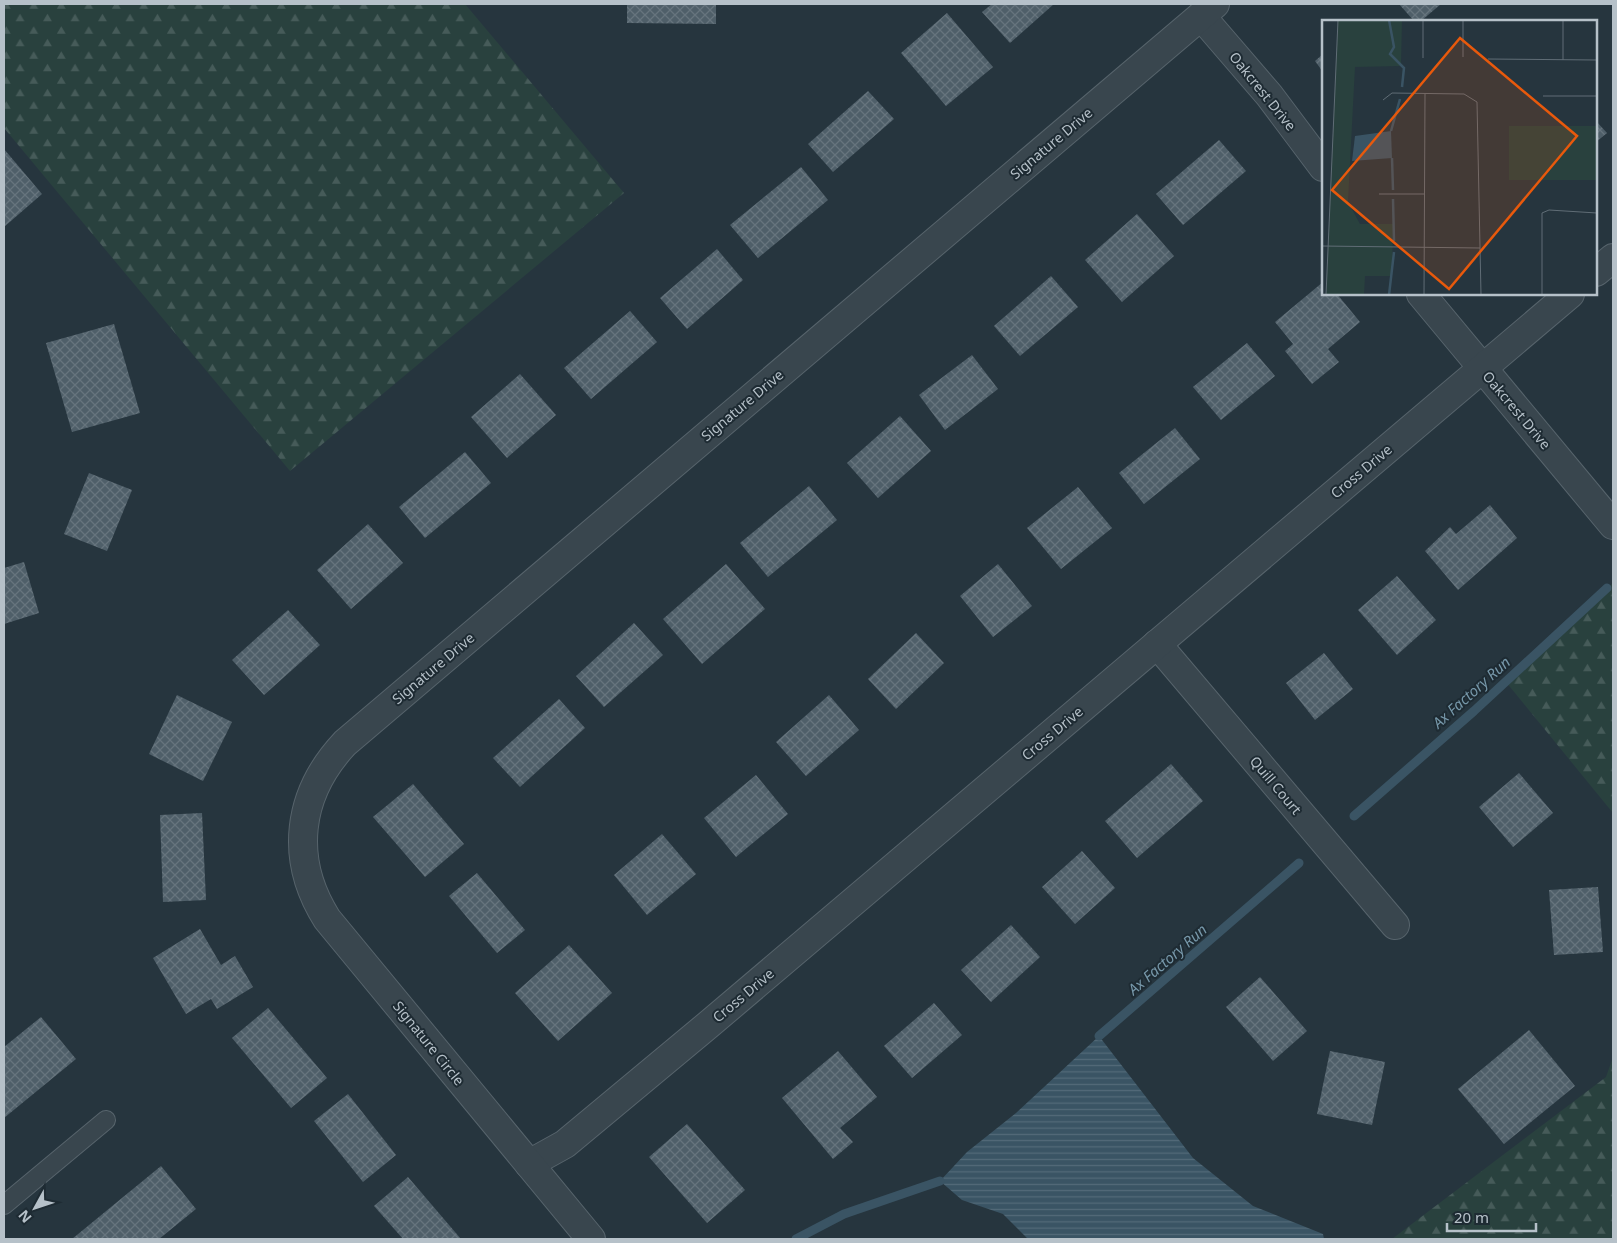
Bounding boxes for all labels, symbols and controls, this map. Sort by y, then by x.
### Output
inset map [1322,20,1597,295]
street label: Oakcrest Drive [1225,48,1301,135]
street label: Signature Drive [1006,103,1096,183]
street label: Signature Drive [697,365,787,445]
street label: Oakcrest Drive [1479,367,1555,453]
street label: Cross Drive [1326,440,1396,502]
street label: Signature Drive [388,628,478,708]
water label: Ax Factory Run [1427,652,1514,733]
street label: Cross Drive [1017,702,1087,764]
street label: Quill Court [1246,752,1306,818]
water label: Ax Factory Run [1123,919,1211,999]
street label: Cross Drive [708,964,778,1026]
street label: Signature Circle [389,997,469,1089]
north arrow [10,1183,60,1233]
scale bar [1447,1200,1536,1232]
text: N [14,1206,36,1227]
text: 20 m [1454,1207,1489,1227]

